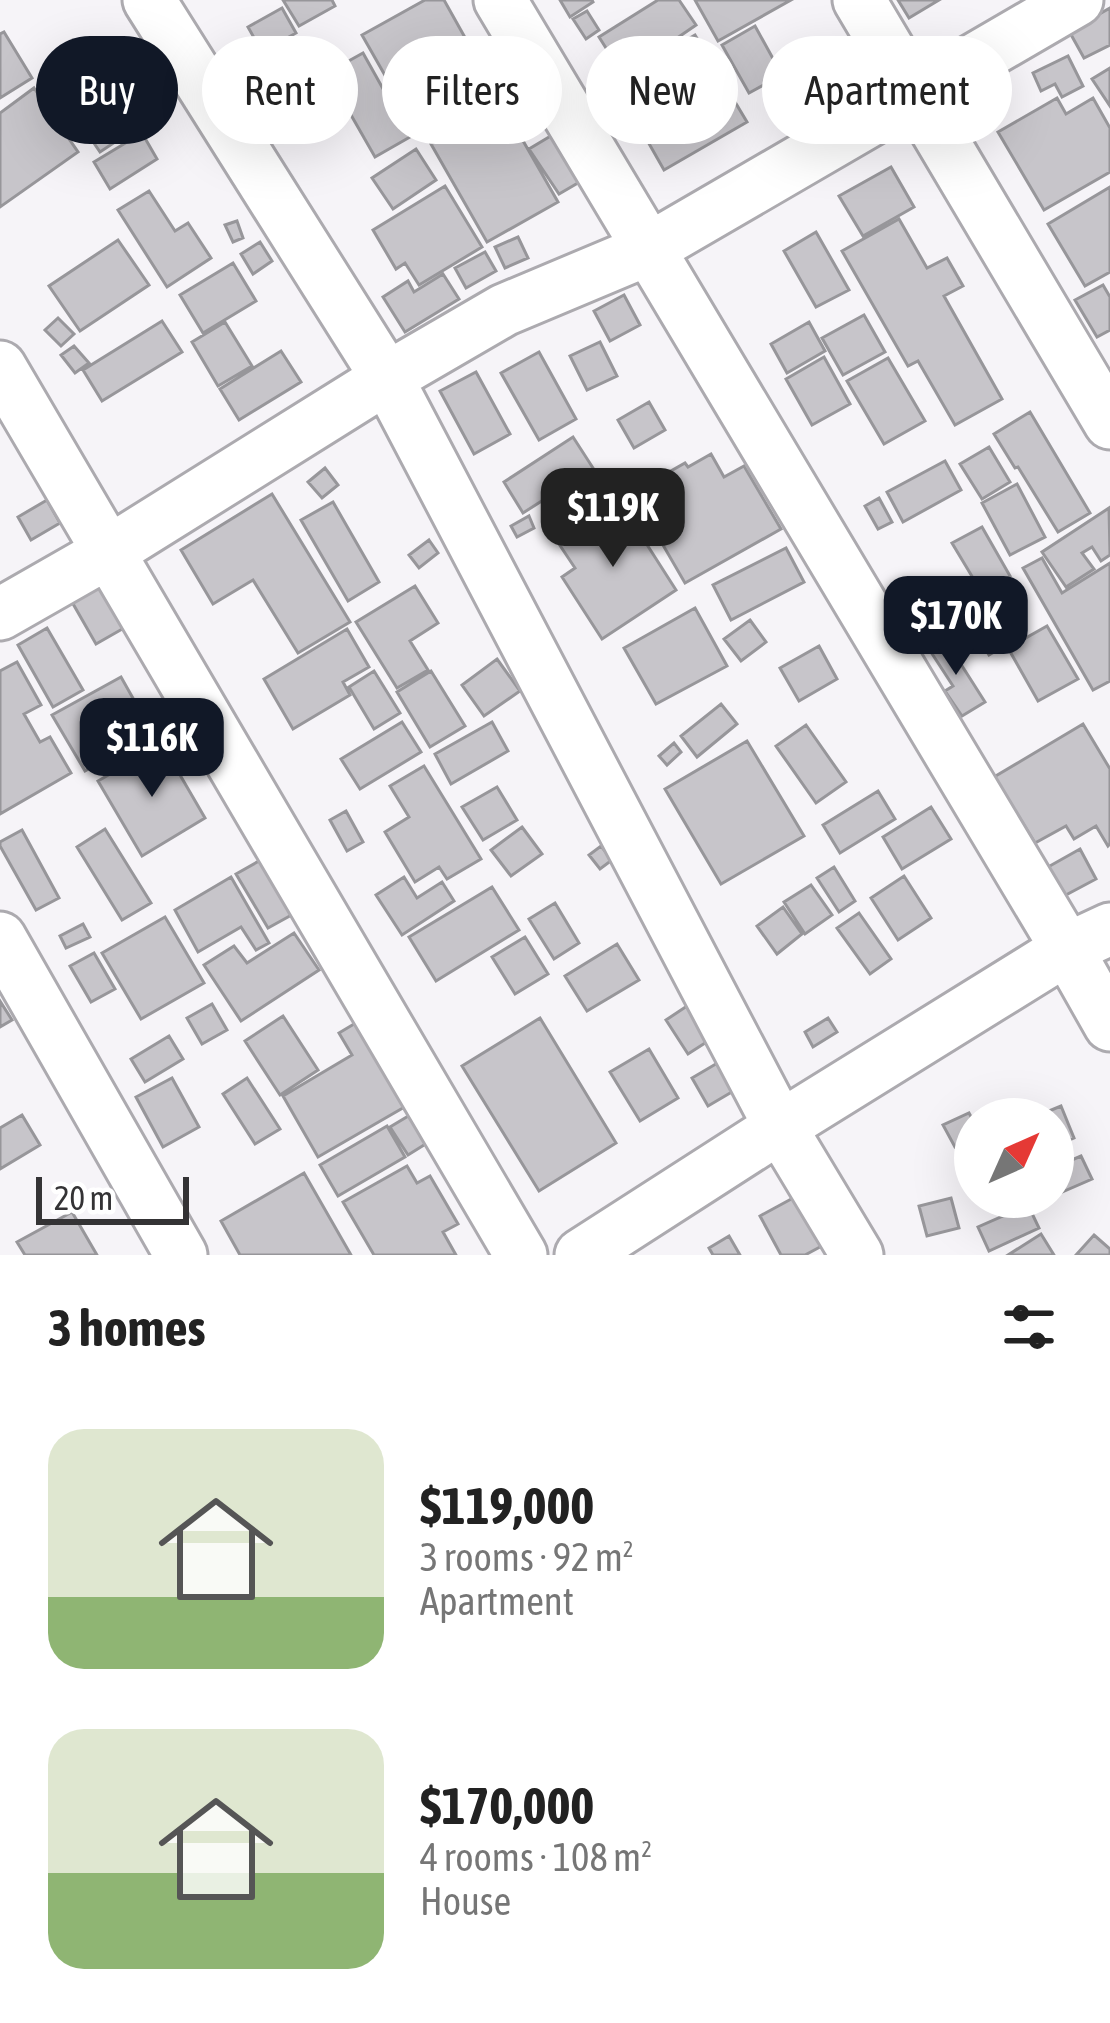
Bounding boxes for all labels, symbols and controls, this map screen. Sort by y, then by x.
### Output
chip: Buy [36,36,178,144]
chip: Rent [202,36,358,144]
chip: Filters [382,36,562,144]
chip: New [586,36,738,144]
chip: Apartment [762,36,1012,144]
pin: $119K [529,468,697,570]
text: $119K [568,485,658,529]
pin: $170K [872,576,1040,678]
text: $170K [911,593,1001,637]
pin: $116K [68,698,236,800]
text: $116K [107,715,197,759]
north arrow [954,1098,1074,1218]
map controls [954,1098,1074,1218]
scale bar [36,1171,189,1224]
text: 20 m [54,1179,113,1217]
icon: filters [996,1294,1062,1360]
text: 3 homes [48,1298,206,1357]
text: $119,000 [420,1476,594,1535]
icon: home [144,1477,288,1621]
text: 3 rooms · 92 m² [420,1535,634,1579]
text: Apartment [420,1579,574,1623]
text: $170,000 [420,1776,594,1835]
icon: home [144,1777,288,1921]
text: 4 rooms · 108 m² [420,1835,652,1879]
text: House [420,1879,511,1923]

